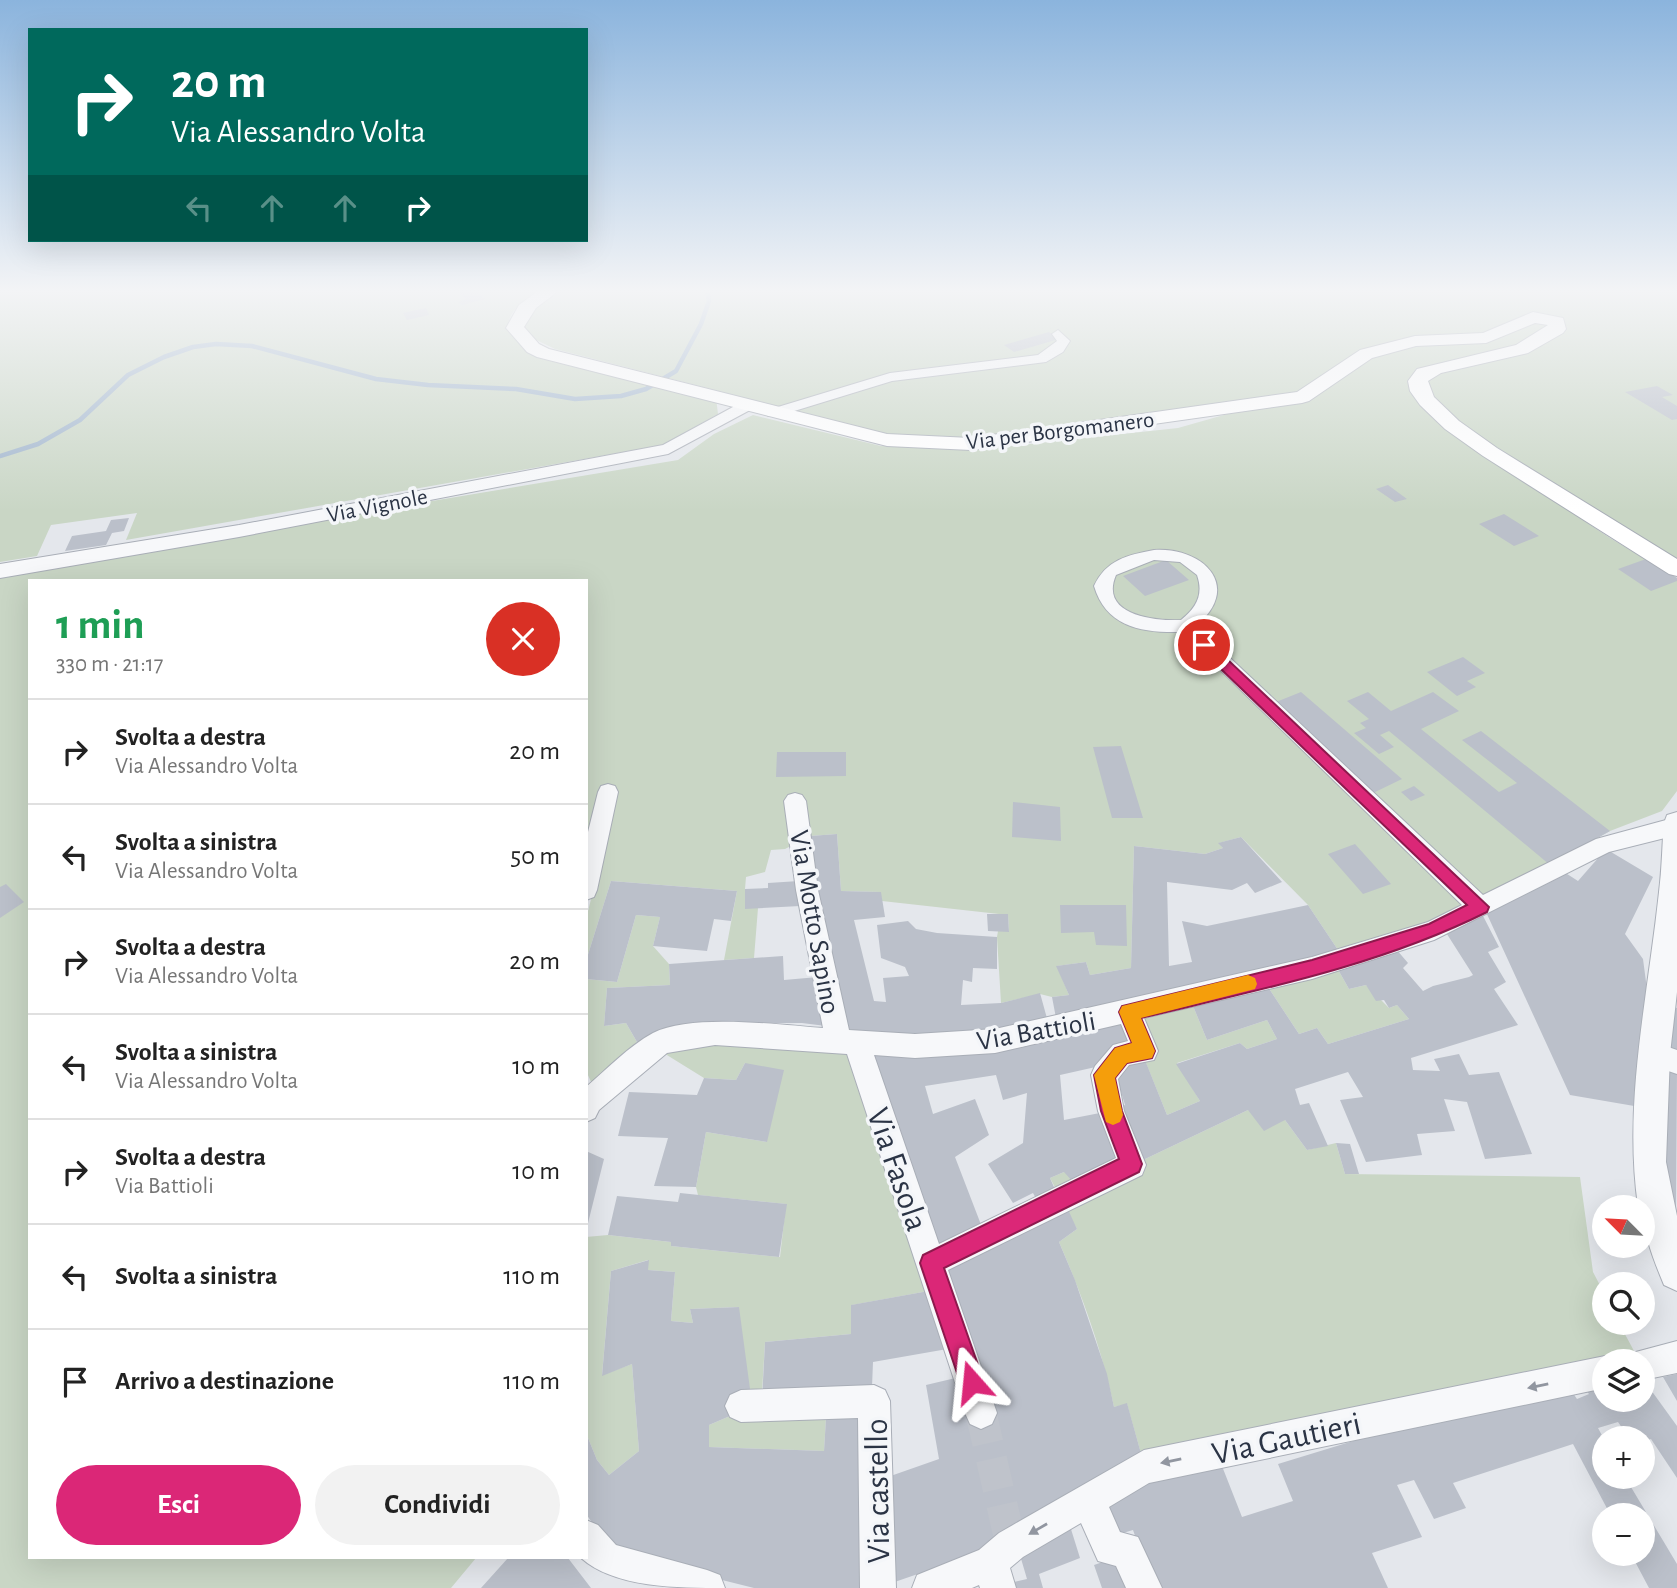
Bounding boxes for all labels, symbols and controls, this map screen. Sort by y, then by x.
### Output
icon: right [56,56,147,147]
text: 20 m [171,58,267,107]
text: Via Alessandro Volta [171,116,426,148]
icon: left [180,189,218,227]
icon: ahead [253,189,291,227]
icon: ahead [326,189,364,227]
icon: right [399,189,437,227]
street label: Via per Borgomanero [965,409,1156,454]
street label: Via Vignole [325,485,430,528]
button: close [486,602,560,676]
text: 1 min [56,604,145,646]
pin [1174,615,1234,675]
icon: arrive [1185,626,1223,664]
text: 330 m · 21:17 [56,653,163,676]
text: Svolta a destra [115,724,266,750]
icon: right [56,733,94,771]
text: 20 m [509,738,560,764]
text: Via Alessandro Volta [115,755,298,778]
street label: Via Motto Sapino [784,828,844,1016]
text: Svolta a sinistra [115,829,277,855]
icon: left [56,838,94,876]
text: 50 m [510,843,560,869]
text: Via Alessandro Volta [115,860,298,883]
text: Svolta a destra [115,934,266,960]
icon: right [56,943,94,981]
text: 20 m [509,948,560,974]
text: Via Alessandro Volta [115,965,298,988]
street label: Via Battioli [975,1008,1098,1056]
text: Svolta a sinistra [115,1039,277,1065]
icon: left [56,1048,94,1086]
text: 10 m [512,1053,560,1079]
text: Via Alessandro Volta [115,1070,298,1093]
street label: Via Fasola [860,1104,933,1236]
text: Svolta a destra [115,1144,266,1170]
icon: right [56,1153,94,1191]
text: 10 m [512,1158,560,1184]
text: Via Battioli [115,1175,214,1198]
north arrow [1592,1195,1656,1258]
map controls [1592,1195,1655,1566]
icon: left [56,1258,94,1296]
text: Svolta a sinistra [115,1263,277,1289]
text: 110 m [503,1263,560,1289]
button: search [1592,1272,1655,1335]
position arrow [935,1345,1009,1419]
button: layers [1592,1349,1655,1412]
icon: arrive [56,1363,94,1401]
text: Arrivo a destinazione [115,1368,334,1394]
text: 110 m [503,1368,560,1394]
one-way arrow [1527,1380,1549,1391]
street label: Via Gautieri [1209,1408,1364,1471]
street label: Via castello [861,1418,896,1564]
button: + [1592,1426,1655,1489]
one-way arrow [1160,1455,1182,1466]
button: Esci [56,1465,301,1545]
button: Condividi [315,1465,560,1545]
button: − [1592,1503,1655,1566]
one-way arrow [1029,1522,1048,1535]

